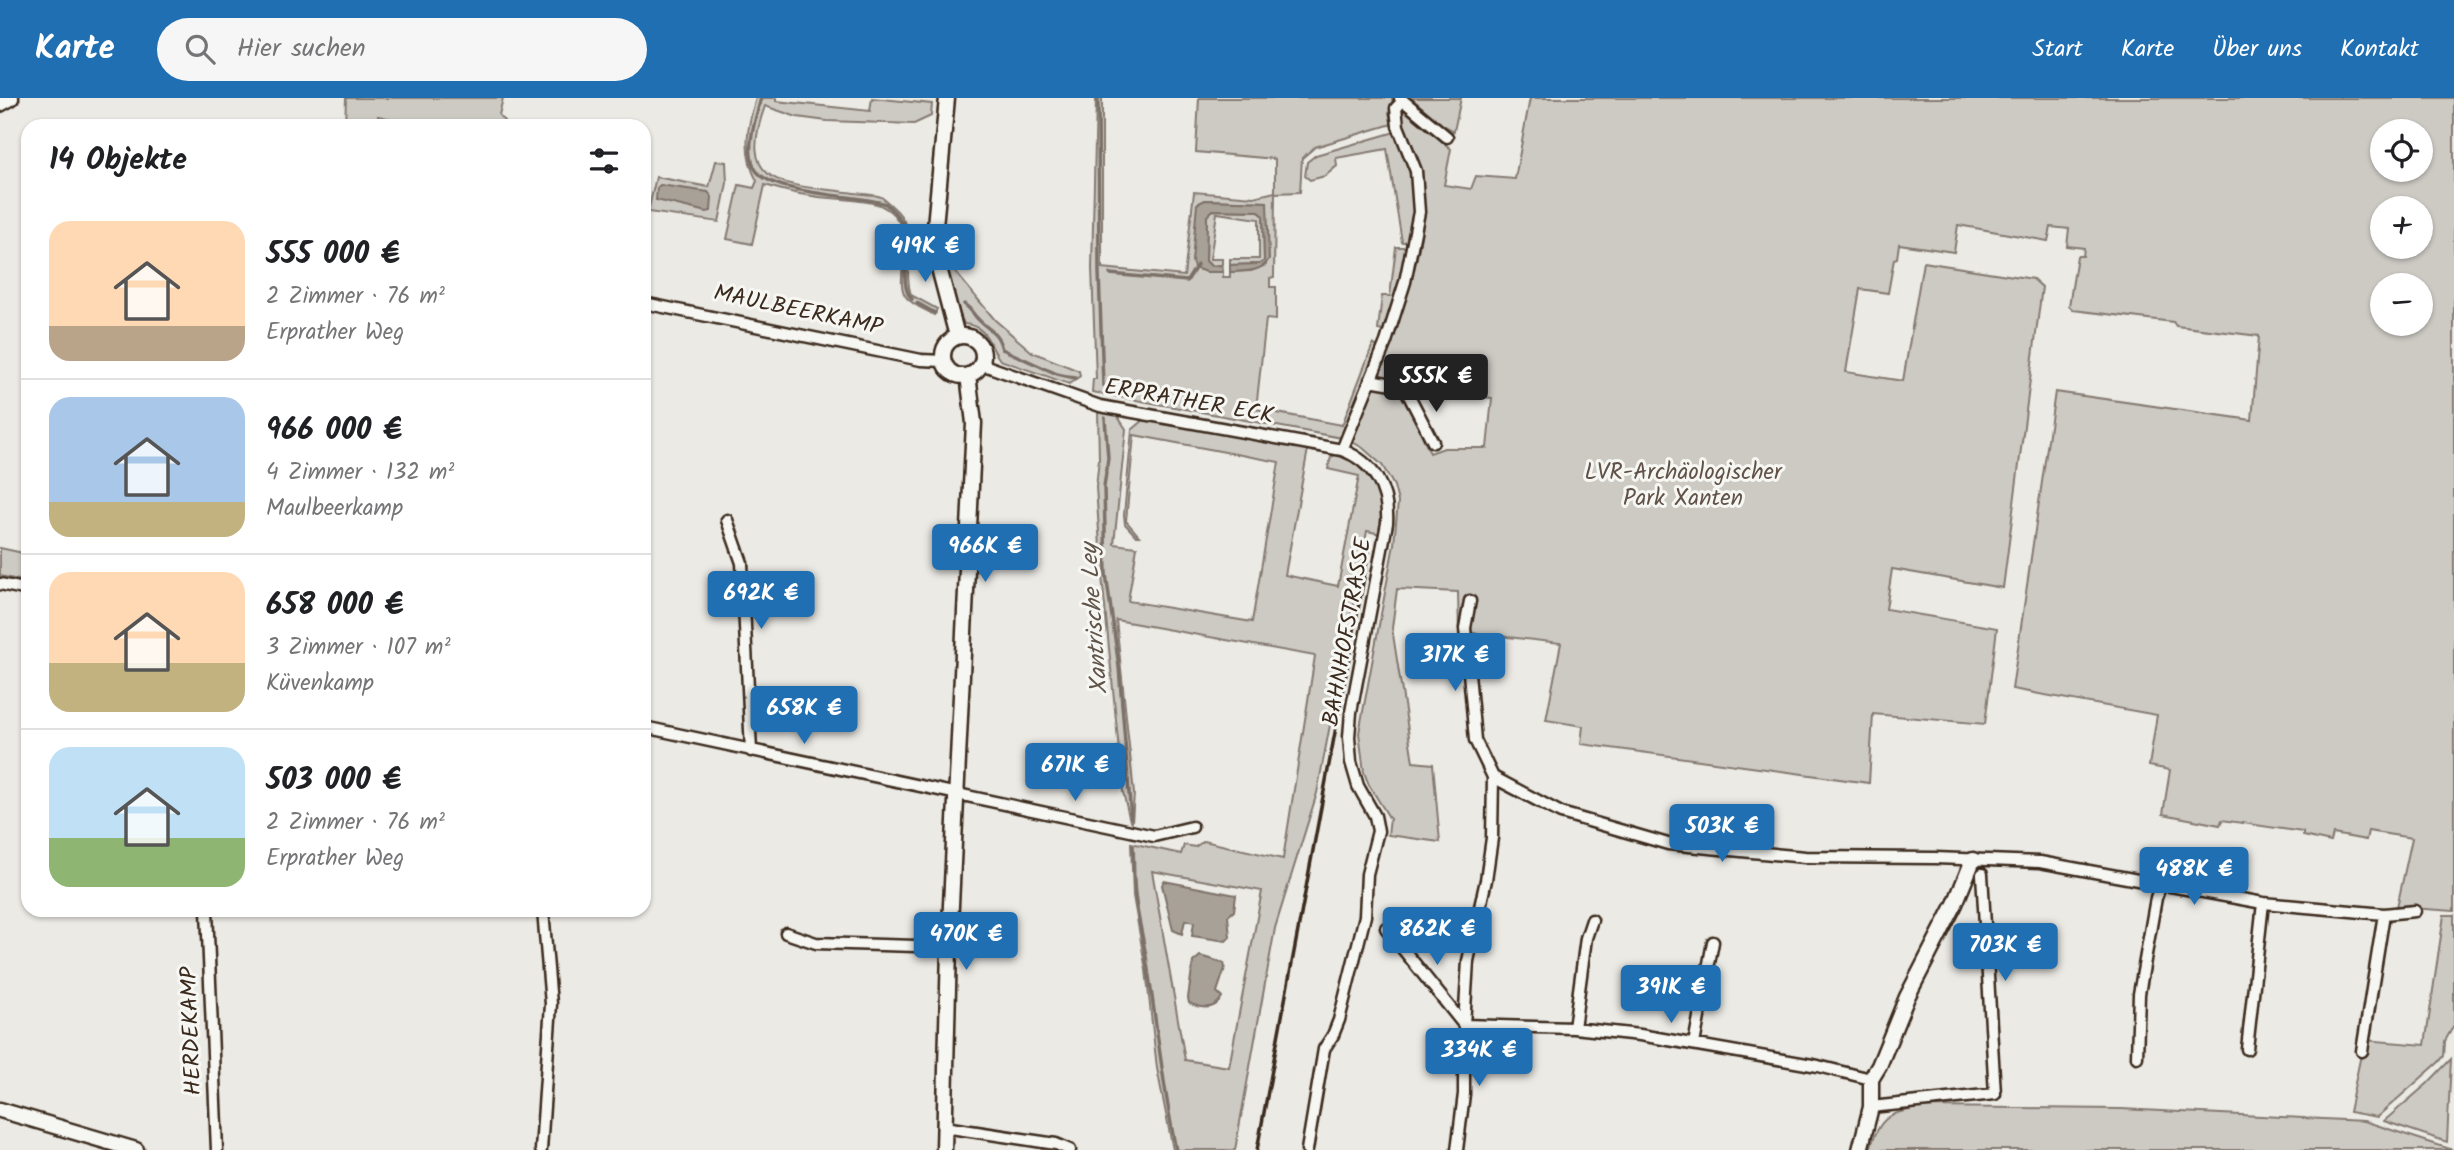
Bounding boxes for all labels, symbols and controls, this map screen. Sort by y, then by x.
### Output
search box [157,18,647,81]
text: Karte [35,23,115,76]
text: Hier suchen [237,28,366,70]
icon: search [181,30,219,68]
text: Start [2032,30,2083,69]
text: Karte [2121,30,2174,69]
text: Über uns [2212,30,2302,69]
text: Kontakt [2340,30,2419,69]
map controls [2370,119,2433,336]
button: locate [2370,119,2433,182]
text: 14 Objekte [49,137,187,185]
icon: filters [585,142,623,180]
button: + [2370,196,2433,259]
pin: 419K € [868,225,982,284]
text: 419K € [891,229,959,265]
text: 555 000 € [266,231,400,279]
icon: home [105,249,189,333]
button: − [2370,273,2433,336]
street label: MAULBEERKAMP [710,276,886,347]
text: 2 Zimmer · 76 m² [266,279,445,315]
text: Erprather Weg [266,315,404,351]
pin: 555K € [1379,354,1493,414]
text: 555K € [1400,359,1472,395]
street label: ERPRATHER ECK [1101,369,1277,435]
text: 966 000 € [266,407,402,455]
icon: home [105,425,189,509]
text: 4 Zimmer · 132 m² [266,455,454,491]
park label: LVR-Archäologischer Park Xanten [1585,455,1783,517]
text: Maulbeerkamp [266,491,403,527]
pin: 966K € [928,524,1042,584]
text: 966K € [948,529,1022,565]
street label: BAHNHOFSTRASSE [1314,534,1382,729]
water label: Xantrische Ley [1070,538,1120,696]
pin: 692K € [704,572,818,631]
text: 692K € [724,576,798,612]
text: 658 000 € [266,582,403,630]
icon: home [105,600,189,684]
text: 3 Zimmer · 107 m² [266,630,451,666]
pin: 317K € [1398,634,1512,693]
text: 317K € [1421,638,1489,674]
text: Küvenkamp [266,666,374,702]
pin: 658K € [747,686,861,746]
text: 658K € [767,691,841,727]
pin: 671K € [1018,744,1132,803]
text: 671K € [1041,748,1109,784]
text: 503 000 € [266,757,401,805]
icon: home [105,775,189,859]
pin: 503K € [1665,804,1779,864]
text: 2 Zimmer · 76 m² [266,805,445,841]
text: 503K € [1685,809,1759,845]
text: Erprather Weg [266,841,404,877]
pin: 488K € [2137,848,2251,907]
text: 488K € [2156,852,2232,888]
pin: 862K € [1380,908,1494,967]
pin: 470K € [909,912,1023,972]
text: 862K € [1399,912,1475,948]
text: 470K € [930,917,1002,953]
pin: 703K € [1948,924,2062,983]
text: 703K € [1969,928,2041,964]
pin: 391K € [1614,965,1728,1025]
street label: HERDEKAMP [172,966,212,1096]
text: 391K € [1637,970,1705,1006]
pin: 334K € [1422,1028,1536,1088]
text: 334K € [1442,1033,1516,1069]

